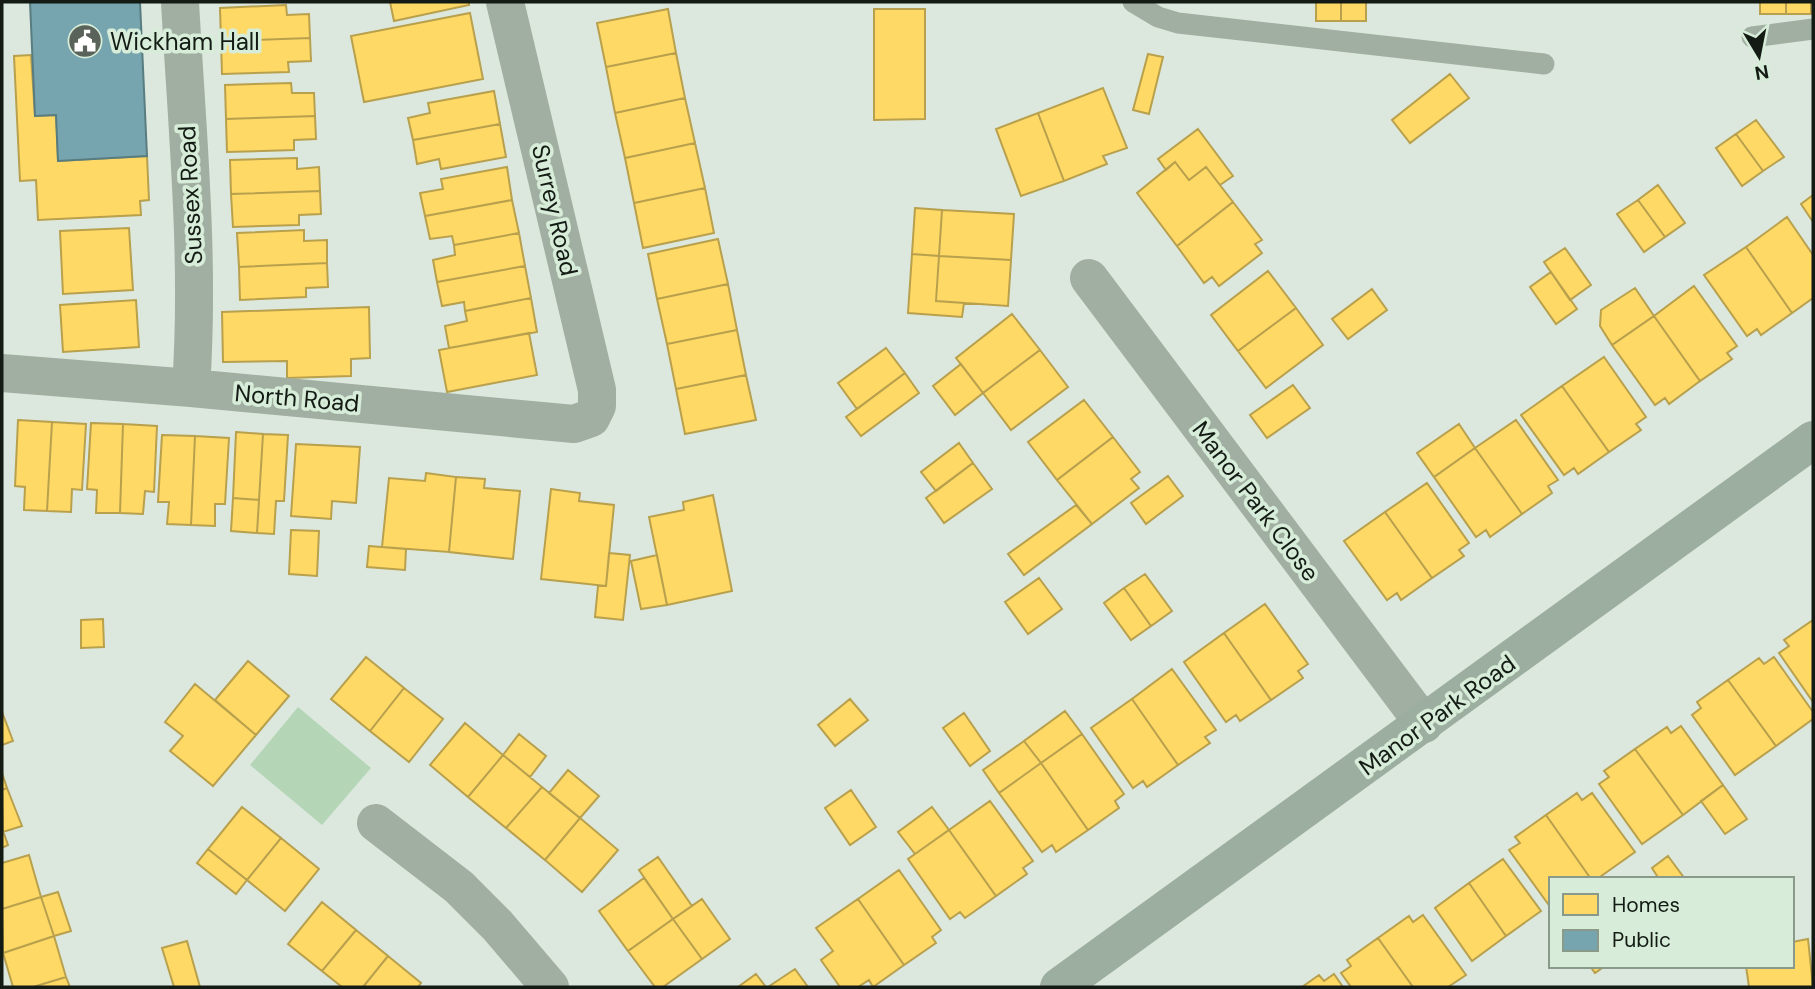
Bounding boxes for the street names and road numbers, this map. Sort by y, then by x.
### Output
street label: Sussex Road [171,125,209,265]
street label: Surrey Road [525,141,585,279]
street label: North Road [233,377,361,419]
street label: Manor Park Close [1186,415,1326,587]
street label: Manor Park Road [1353,648,1521,782]

